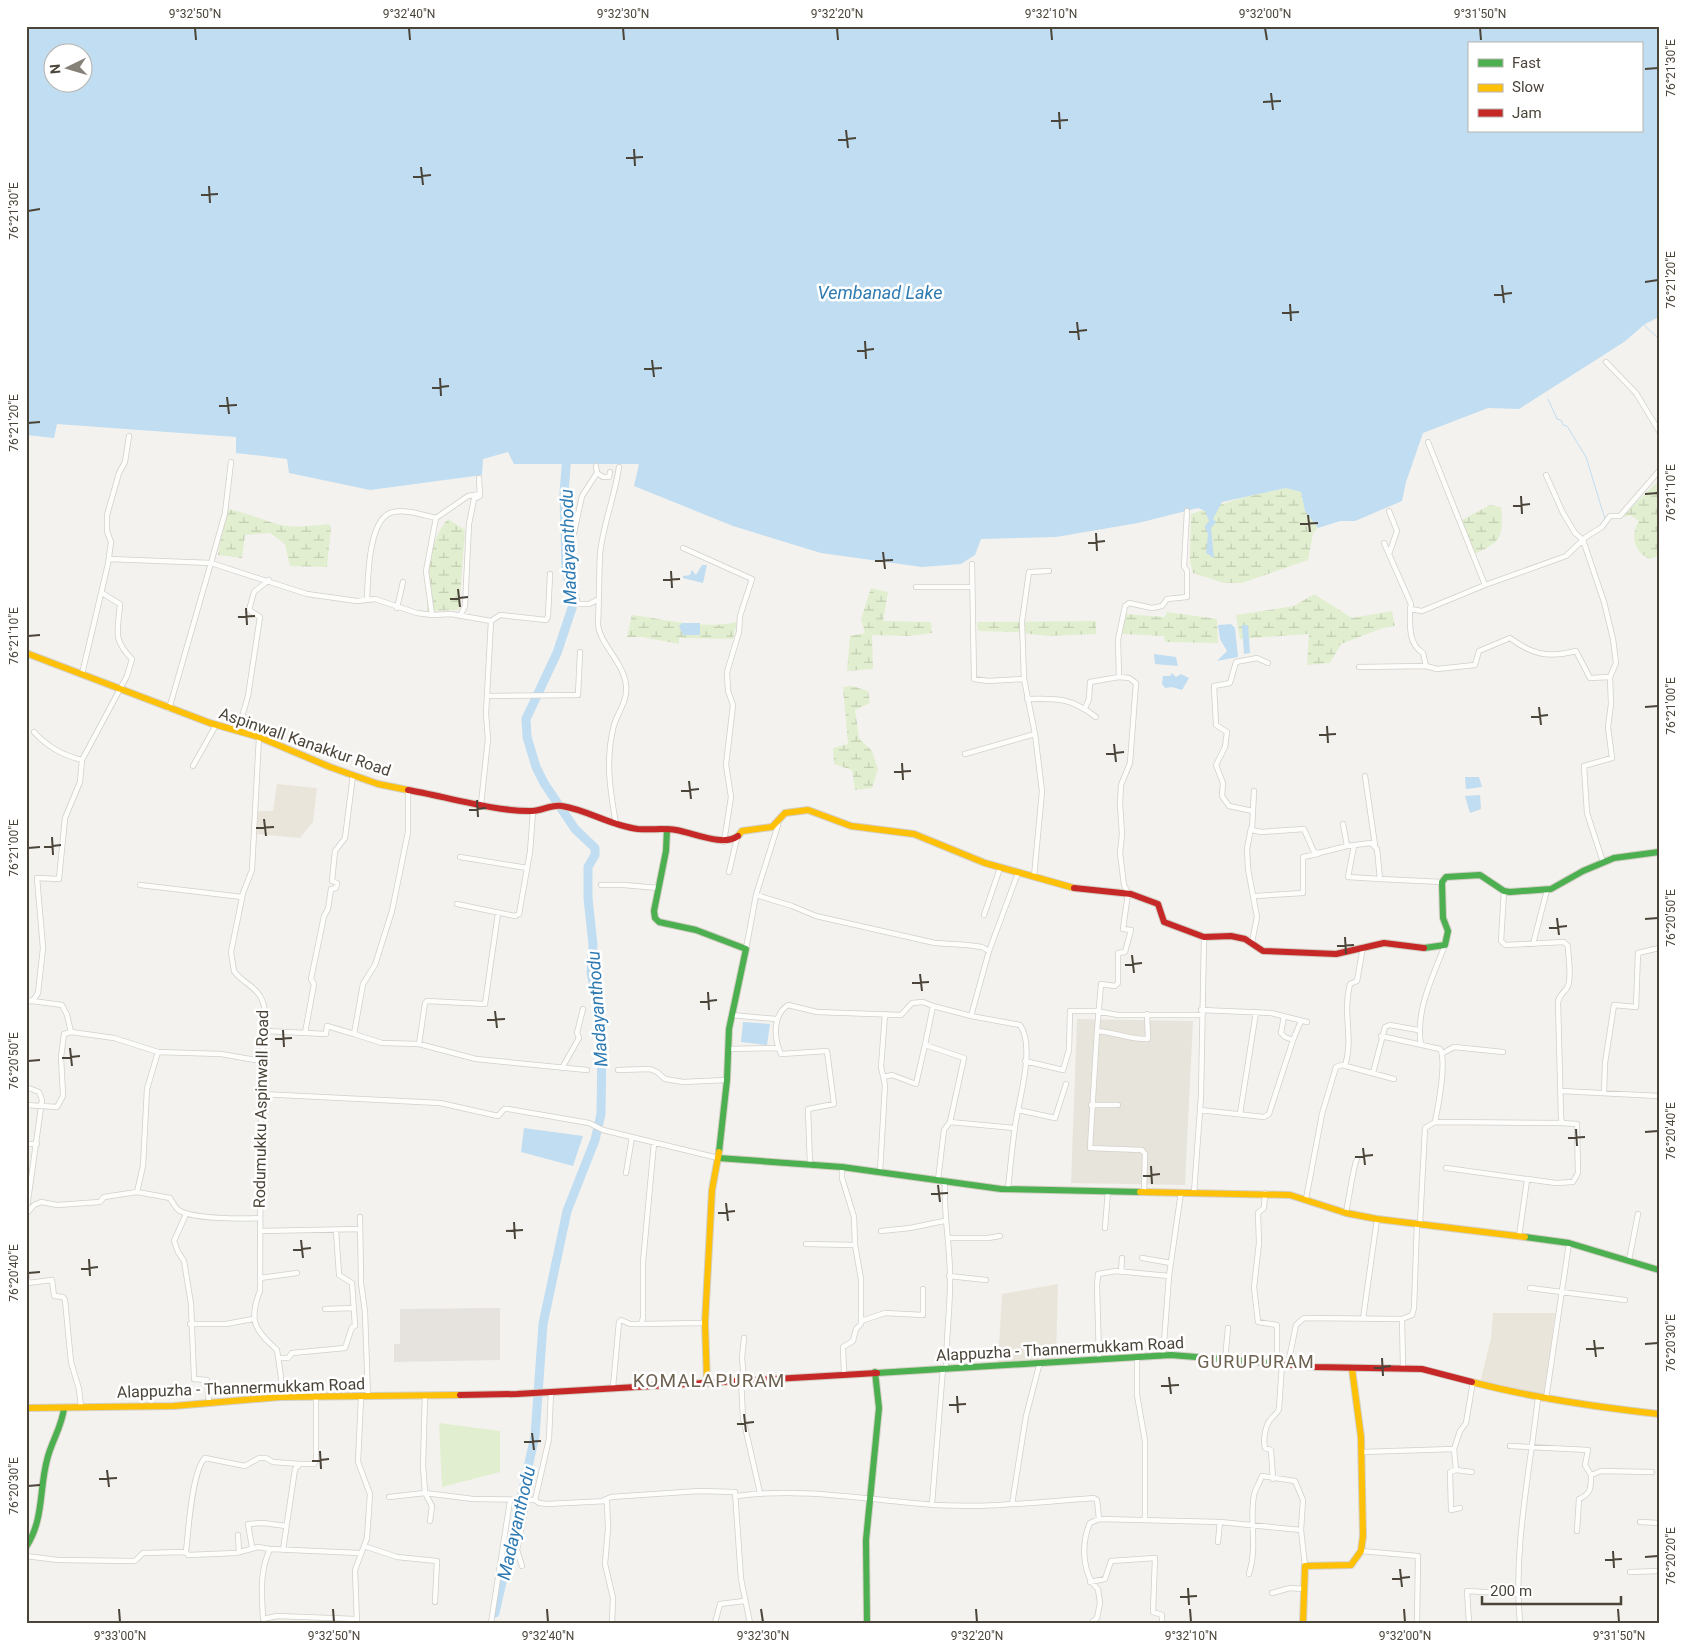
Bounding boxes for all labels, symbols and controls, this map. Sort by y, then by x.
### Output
text: 9°32'50"N [169,7,221,21]
text: 9°32'40"N [383,7,435,21]
text: 9°32'30"N [597,7,649,21]
text: 9°32'20"N [811,7,863,21]
text: 9°32'10"N [1025,7,1077,21]
text: 9°32'00"N [1239,7,1291,21]
text: 9°31'50"N [1454,7,1506,21]
text: 76°21'30"E [1664,39,1678,97]
north arrow [42,42,92,92]
legend [1468,42,1642,132]
text: Fast [1512,54,1541,72]
text: N [47,64,63,75]
text: Slow [1512,78,1544,96]
text: Jam [1512,104,1542,122]
text: 76°21'30"E [7,182,21,240]
text: 76°21'20"E [1664,251,1678,309]
water label: Vembanad Lake [818,282,942,303]
text: 76°21'20"E [7,394,21,452]
text: 76°21'10"E [1664,464,1678,522]
water label: Madayanthodu [555,488,581,605]
text: 76°21'10"E [7,607,21,665]
text: 76°21'00"E [1664,677,1678,735]
street label: Aspinwall Kanakkur Road [217,704,393,780]
text: 76°21'00"E [7,819,21,877]
text: 76°20'50"E [1664,889,1678,947]
water label: Madayanthodu [582,950,612,1068]
street label: Rodumukku Aspinwall Road [250,1010,272,1208]
text: 76°20'50"E [7,1032,21,1090]
text: 76°20'40"E [1664,1102,1678,1160]
text: 76°20'40"E [7,1244,21,1302]
text: 76°20'30"E [1664,1314,1678,1372]
street label: Alappuzha - Thannermukkam Road [935,1333,1185,1365]
district label: GURUPURAM [1197,1351,1315,1372]
district label: KOMALAPURAM [633,1369,785,1392]
street label: Alappuzha - Thannermukkam Road [117,1374,365,1402]
text: 76°20'30"E [7,1457,21,1515]
water label: Madayanthodu [493,1464,539,1582]
text: 76°20'20"E [1664,1527,1678,1585]
scale bar [1482,1574,1621,1606]
text: 200 m [1490,1582,1532,1600]
text: 9°33'00"N [94,1629,146,1643]
text: 9°32'50"N [308,1629,360,1643]
text: 9°32'40"N [522,1629,574,1643]
text: 9°32'30"N [737,1629,789,1643]
text: 9°32'20"N [951,1629,1003,1643]
text: 9°32'10"N [1165,1629,1217,1643]
text: 9°32'00"N [1379,1629,1431,1643]
text: 9°31'50"N [1593,1629,1645,1643]

